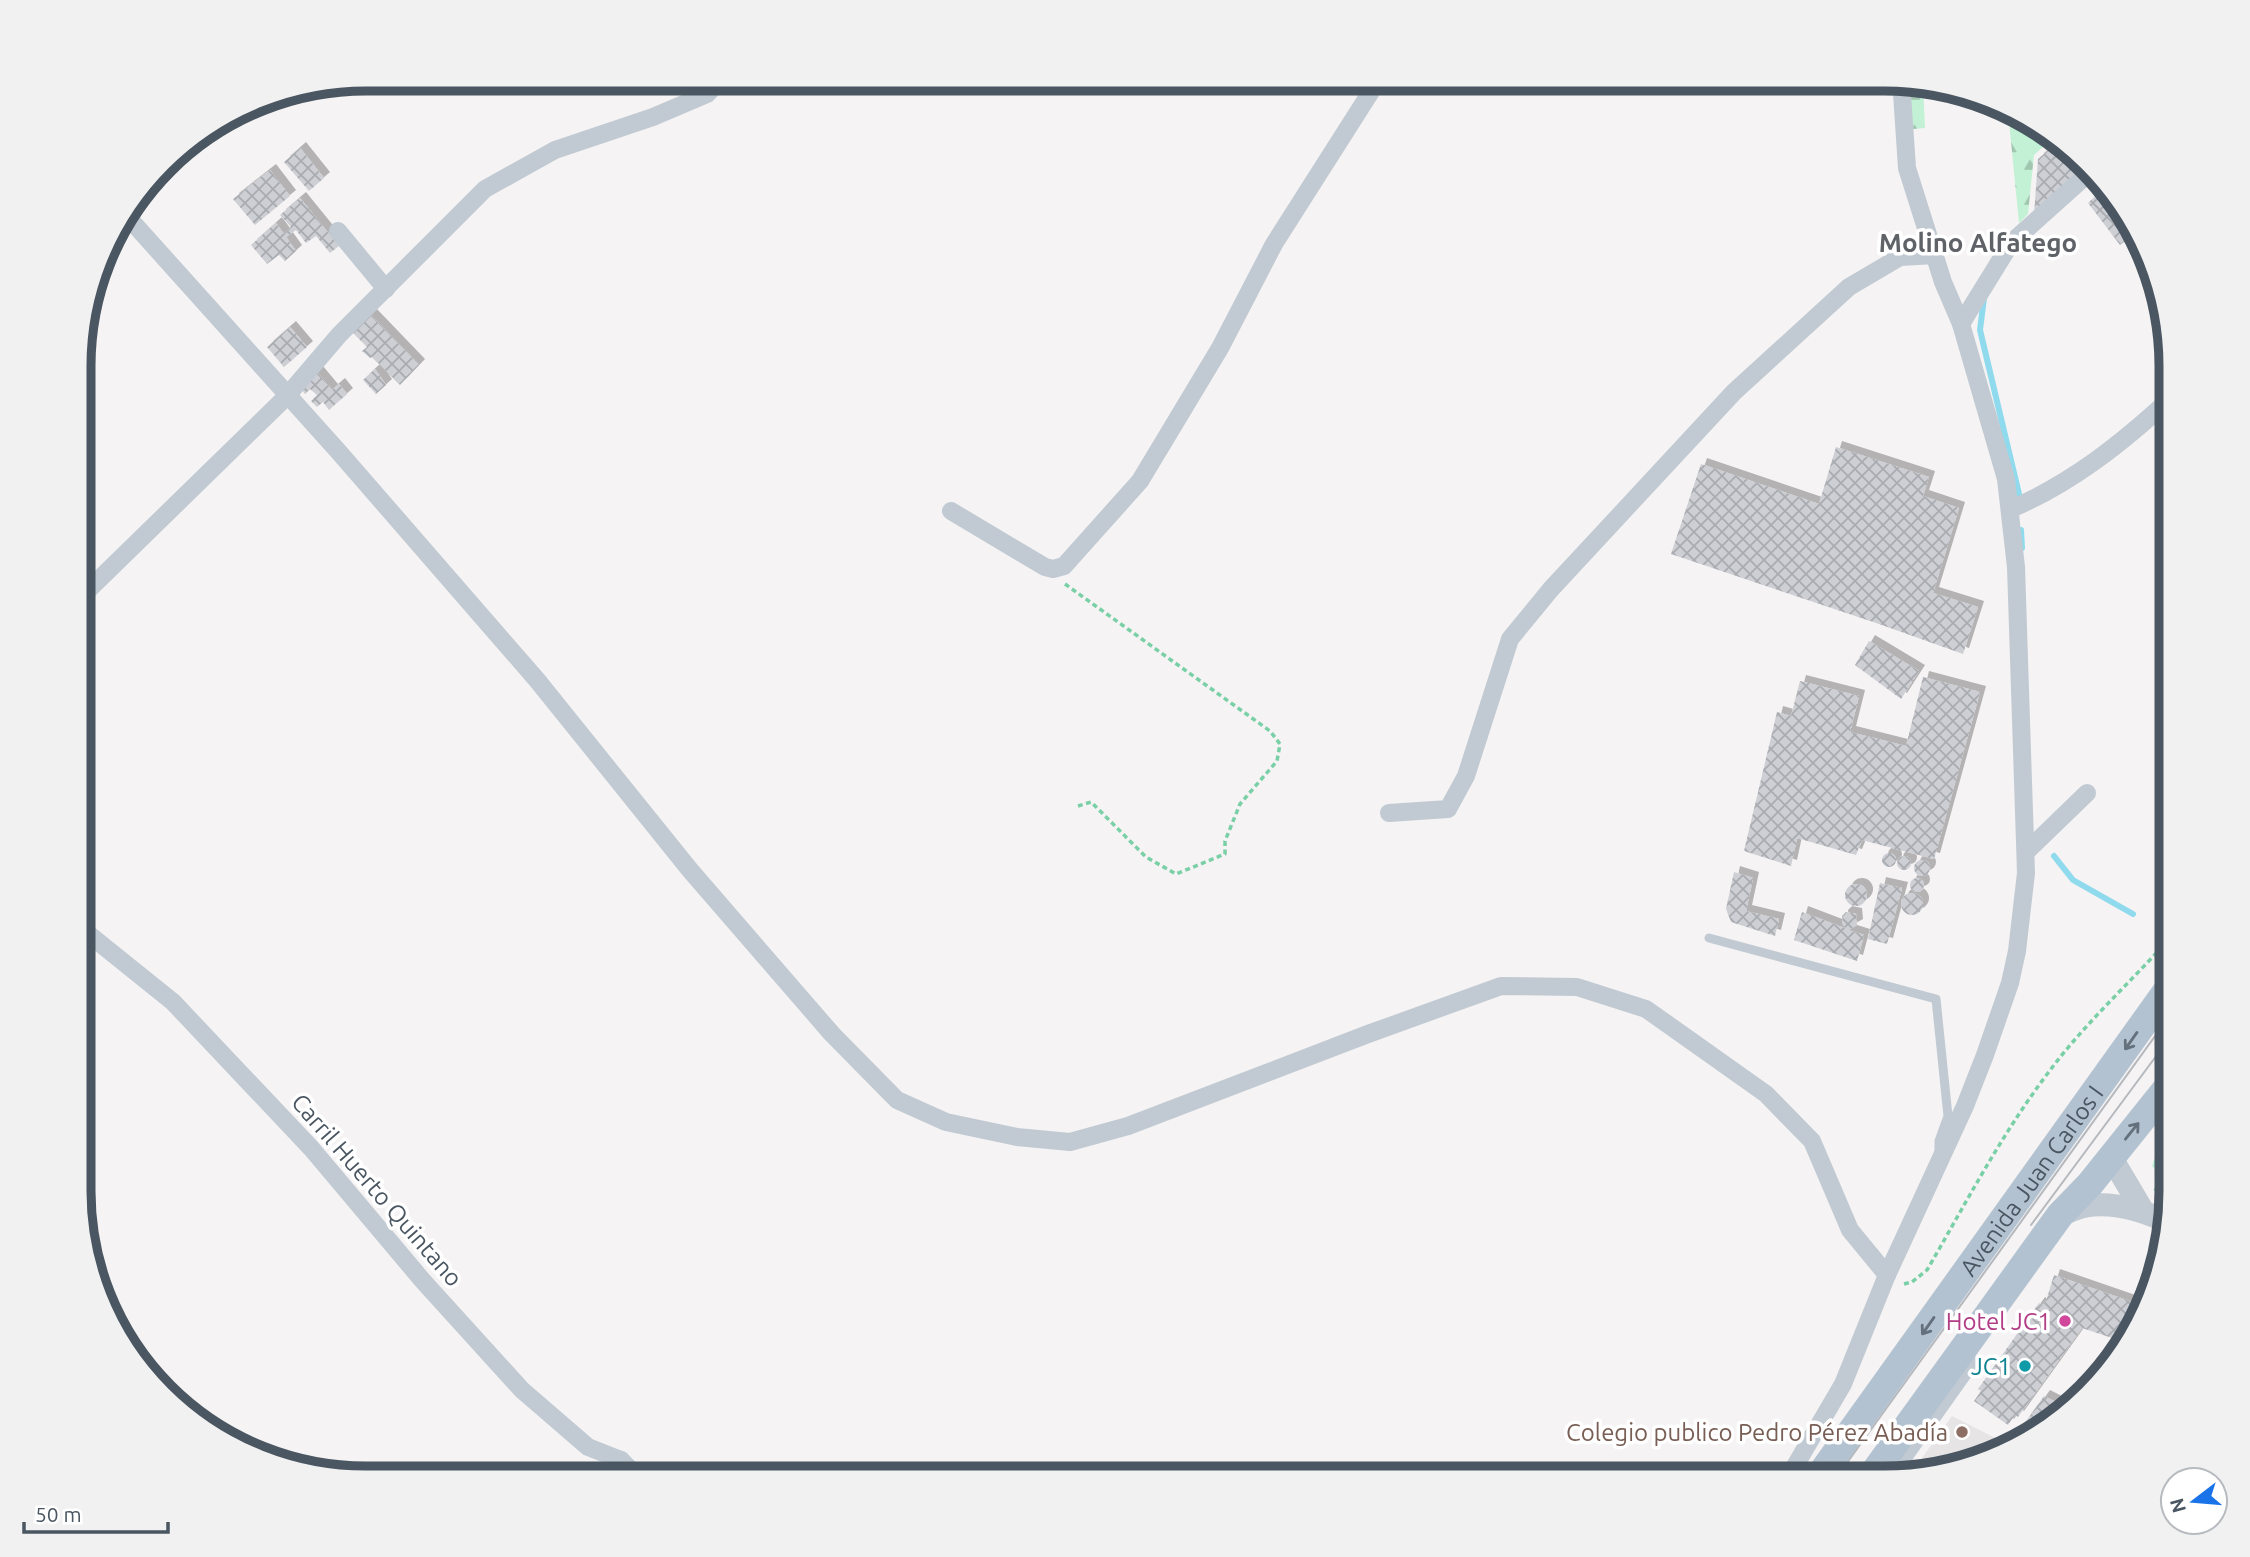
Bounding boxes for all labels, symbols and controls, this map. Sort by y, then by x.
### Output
district label: Molino Alfatego [1879,228,2077,257]
one-way arrow [2124,1031,2138,1050]
street label: Avenida Juan Carlos I [1954,1080,2108,1281]
street label: Carril Huerto Quintano [286,1088,468,1292]
one-way arrow [2125,1122,2140,1140]
place label: Hotel JC1 [1946,1308,2051,1335]
marker: Hotel JC1 [2057,1313,2073,1329]
one-way arrow [1921,1316,1935,1335]
place label: JC1 [1971,1353,2011,1380]
marker: JC1 [2017,1358,2033,1374]
place label: Colegio publico Pedro Pérez Abadía [1566,1419,1948,1446]
marker: Colegio publico Pedro Pérez Abadía [1954,1424,1970,1440]
north arrow [2159,1466,2229,1536]
scale bar [24,1490,168,1534]
text: N [2165,1496,2190,1516]
text: 50 m [35,1502,82,1526]

